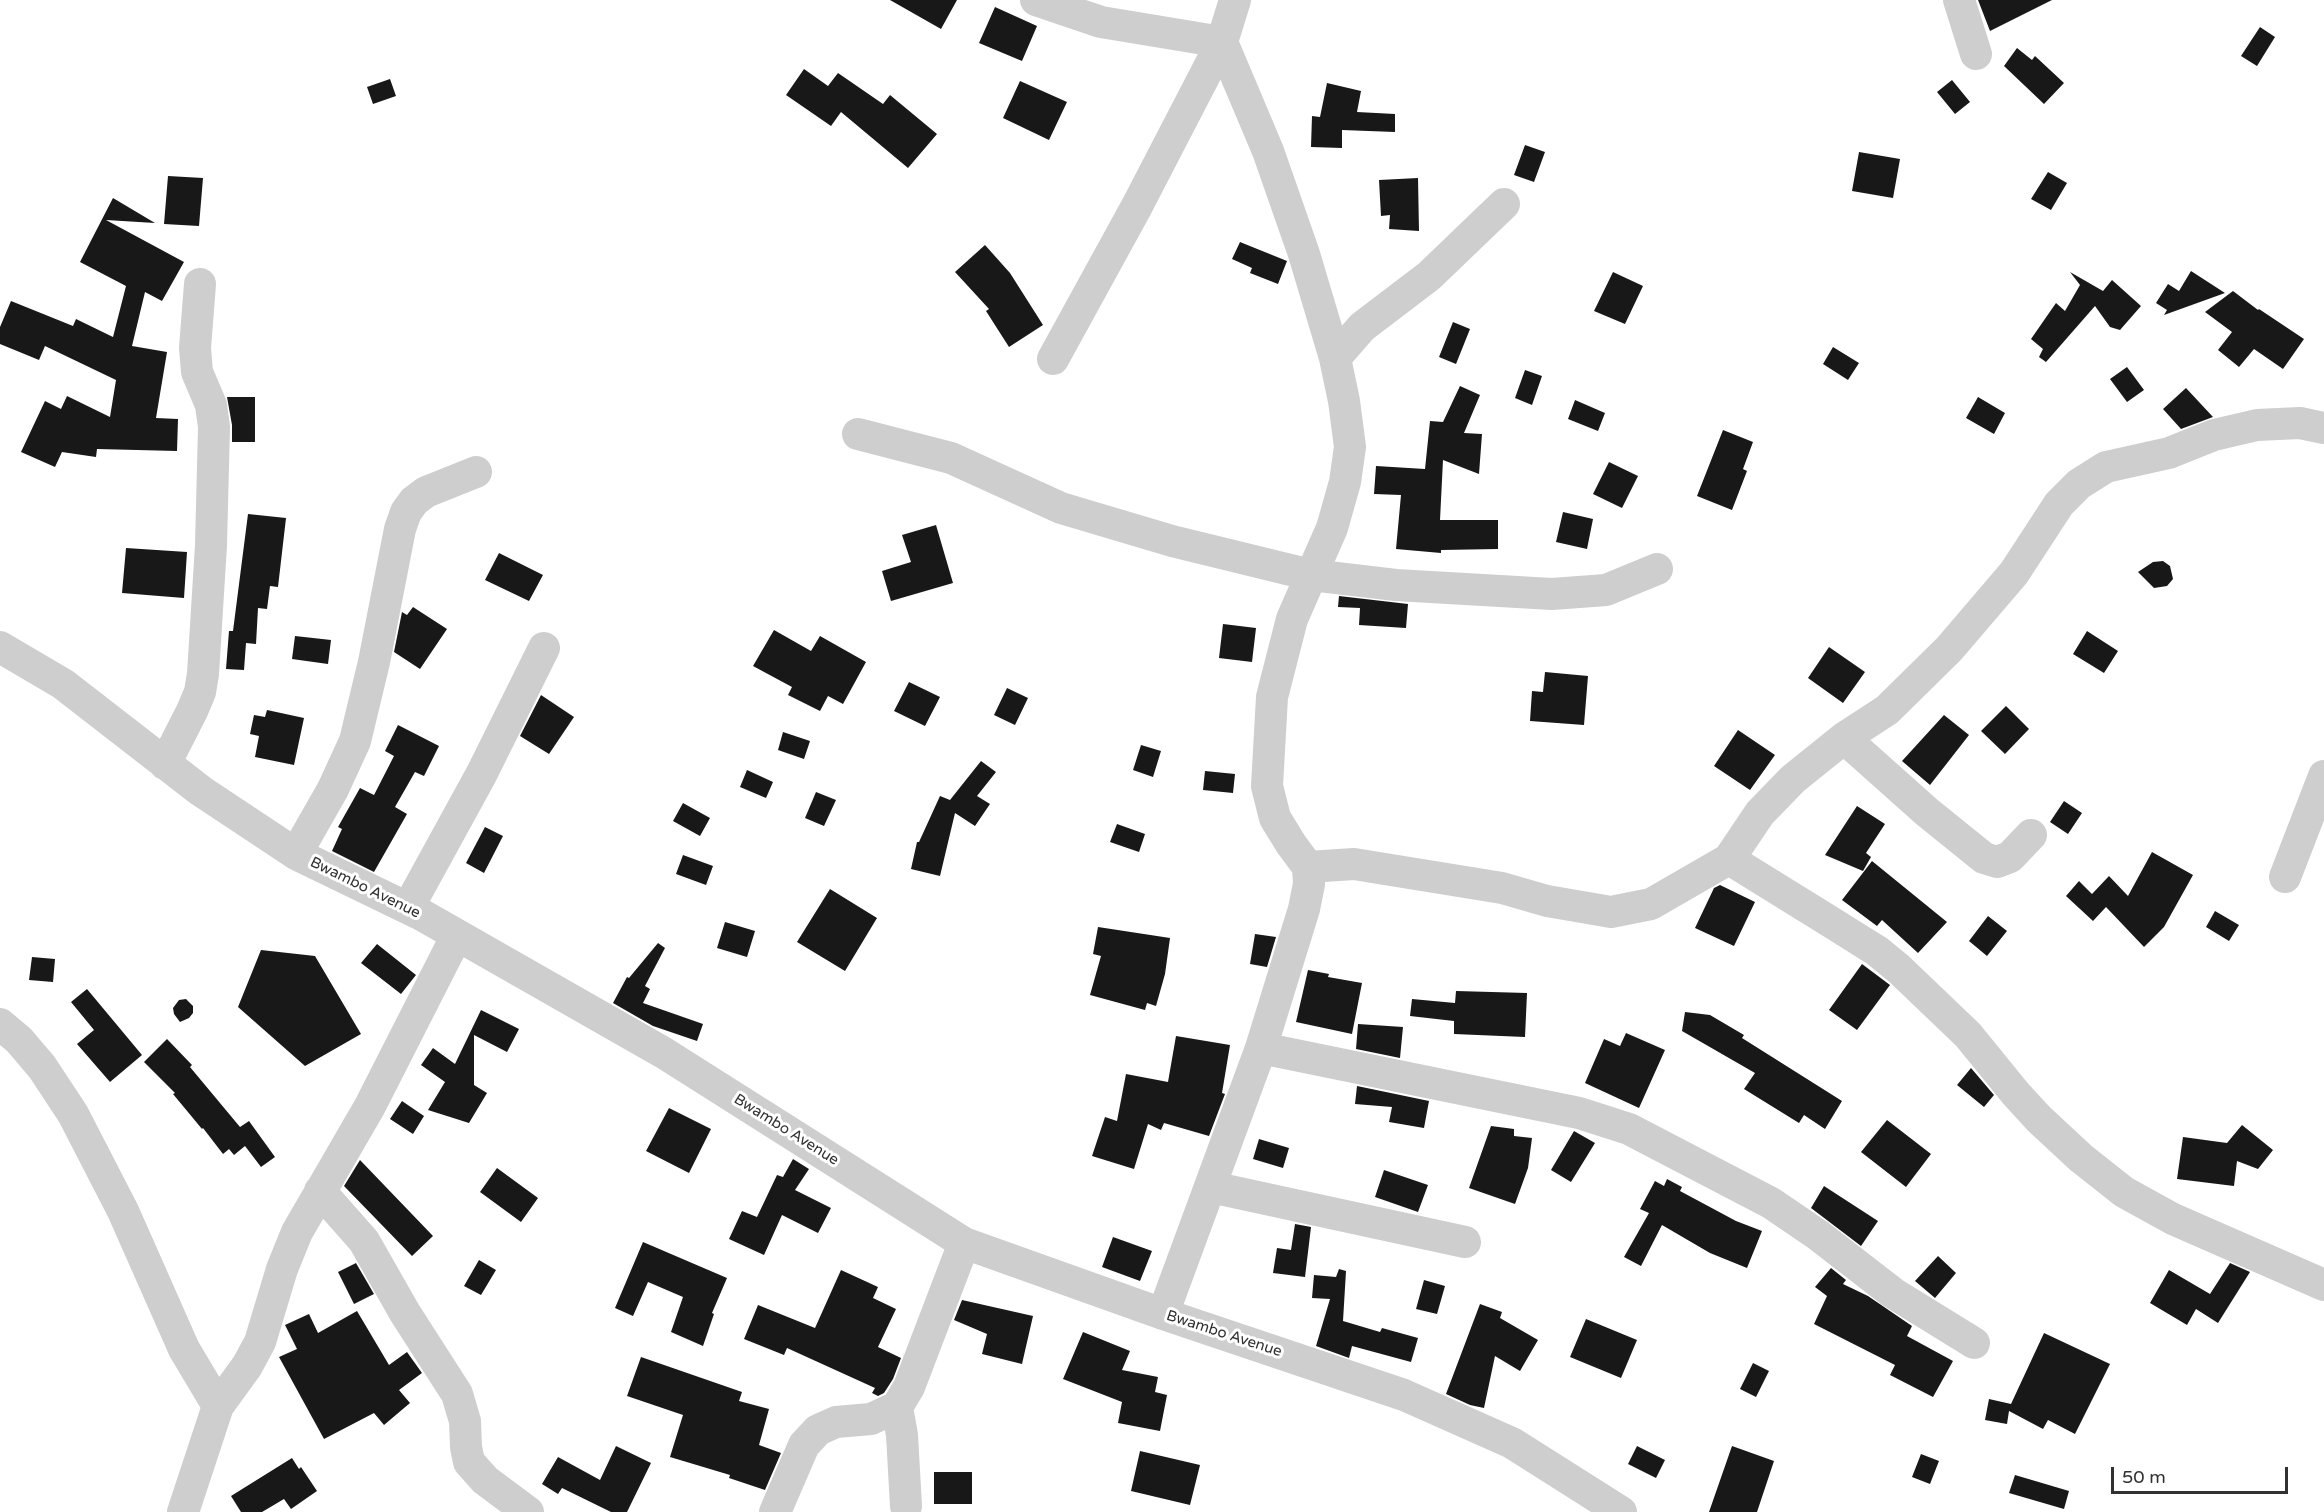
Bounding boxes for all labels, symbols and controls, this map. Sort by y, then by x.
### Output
street label: Bwambo Avenue [307,854,423,922]
street label: Bwambo Avenue [730,1090,842,1170]
street label: Bwambo Avenue [1164,1307,1284,1361]
scale bar [2114,1455,2291,1493]
text: 50 m [2122,1466,2166,1488]

